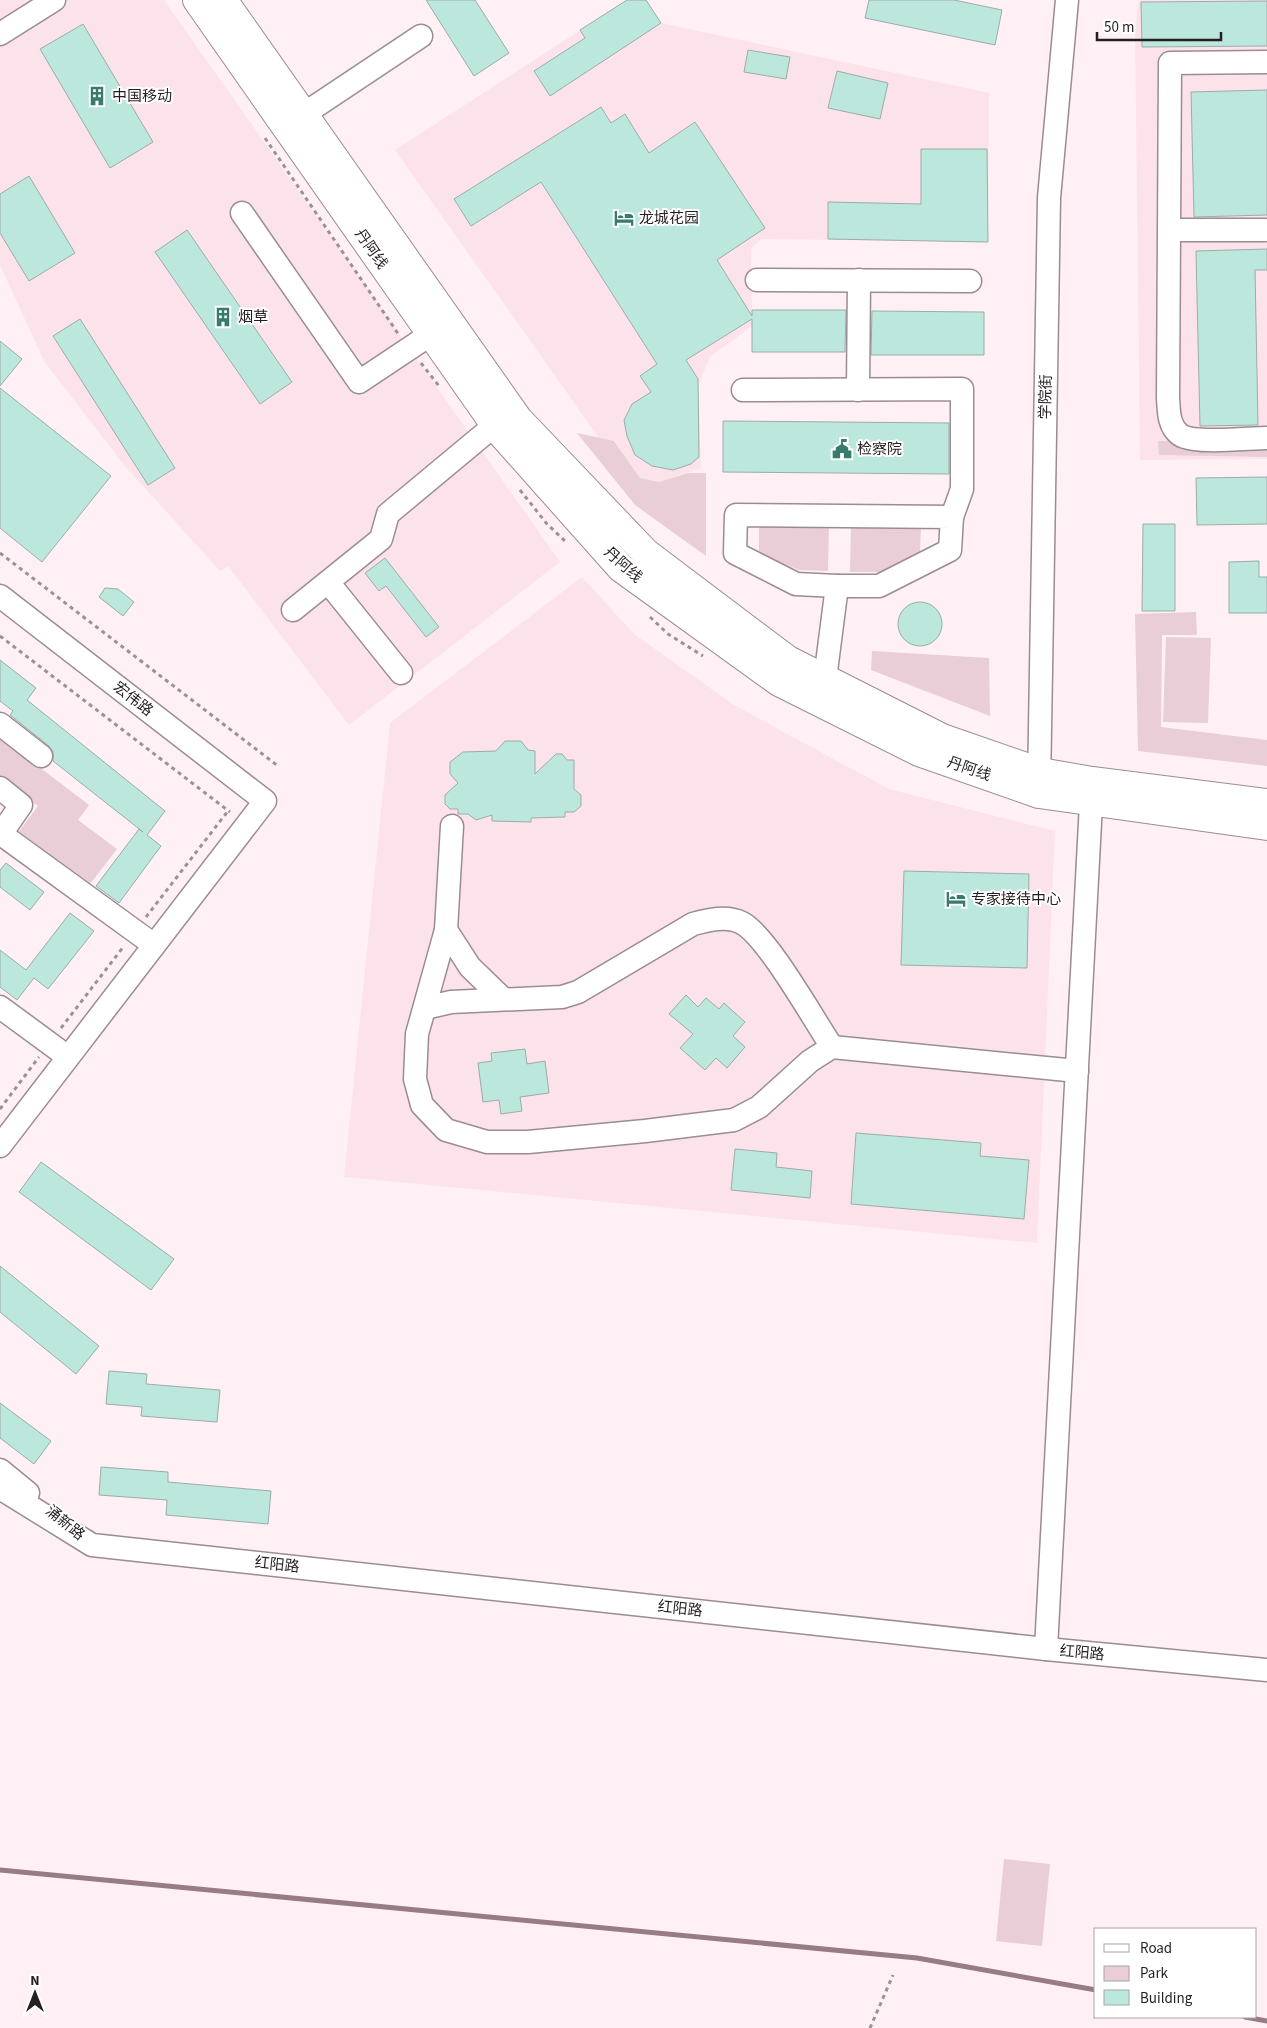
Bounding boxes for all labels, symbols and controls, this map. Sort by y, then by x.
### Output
scale bar [1097,10,1221,42]
text: 50 m [1104,17,1134,38]
building icon: 中国移动 [86,85,108,107]
place label: 中国移动 [112,86,172,107]
hotel icon: 龙城花园 [613,207,635,229]
place label: 龙城花园 [639,208,699,229]
street label: 丹阿线 [349,225,393,273]
building icon: 烟草 [212,306,234,328]
place label: 烟草 [238,307,268,328]
street label: 学院街 [1035,374,1057,420]
public building icon: 检察院 [831,438,853,460]
place label: 检察院 [857,439,902,460]
street label: 丹阿线 [599,542,647,588]
street label: 宏伟路 [109,677,157,721]
street label: 丹阿线 [944,752,994,786]
hotel icon: 专家接待中心 [945,888,967,910]
place label: 专家接待中心 [971,889,1061,910]
street label: 涌新路 [41,1501,89,1545]
street label: 红阳路 [254,1552,300,1578]
street label: 红阳路 [657,1596,703,1622]
street label: 红阳路 [1059,1641,1105,1665]
legend [1094,1928,1257,2018]
text: Road [1140,1938,1172,1959]
text: Park [1140,1963,1169,1984]
north arrow [10,1968,60,2018]
text: N [30,1971,40,1991]
text: Building [1140,1988,1193,2009]

